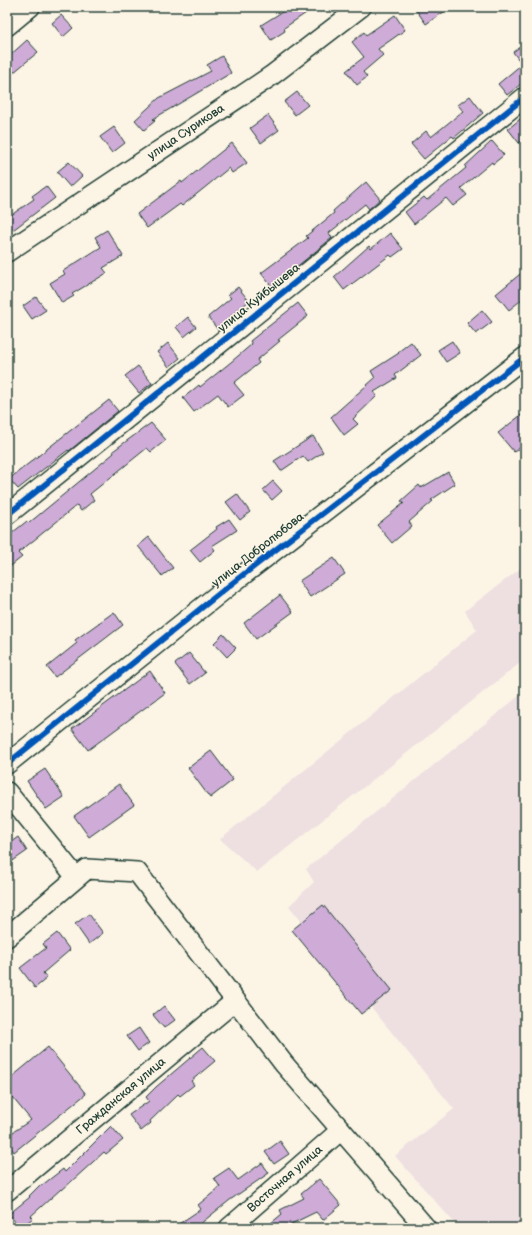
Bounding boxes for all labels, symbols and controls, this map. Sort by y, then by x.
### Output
street label: улица Сурикова [145,101,227,163]
street label: улица Куйбышева [215,260,303,336]
street label: улица Добролюбова [209,509,307,591]
street label: Гражданская улица [73,1054,169,1138]
street label: Восточная улица [244,1142,326,1216]

